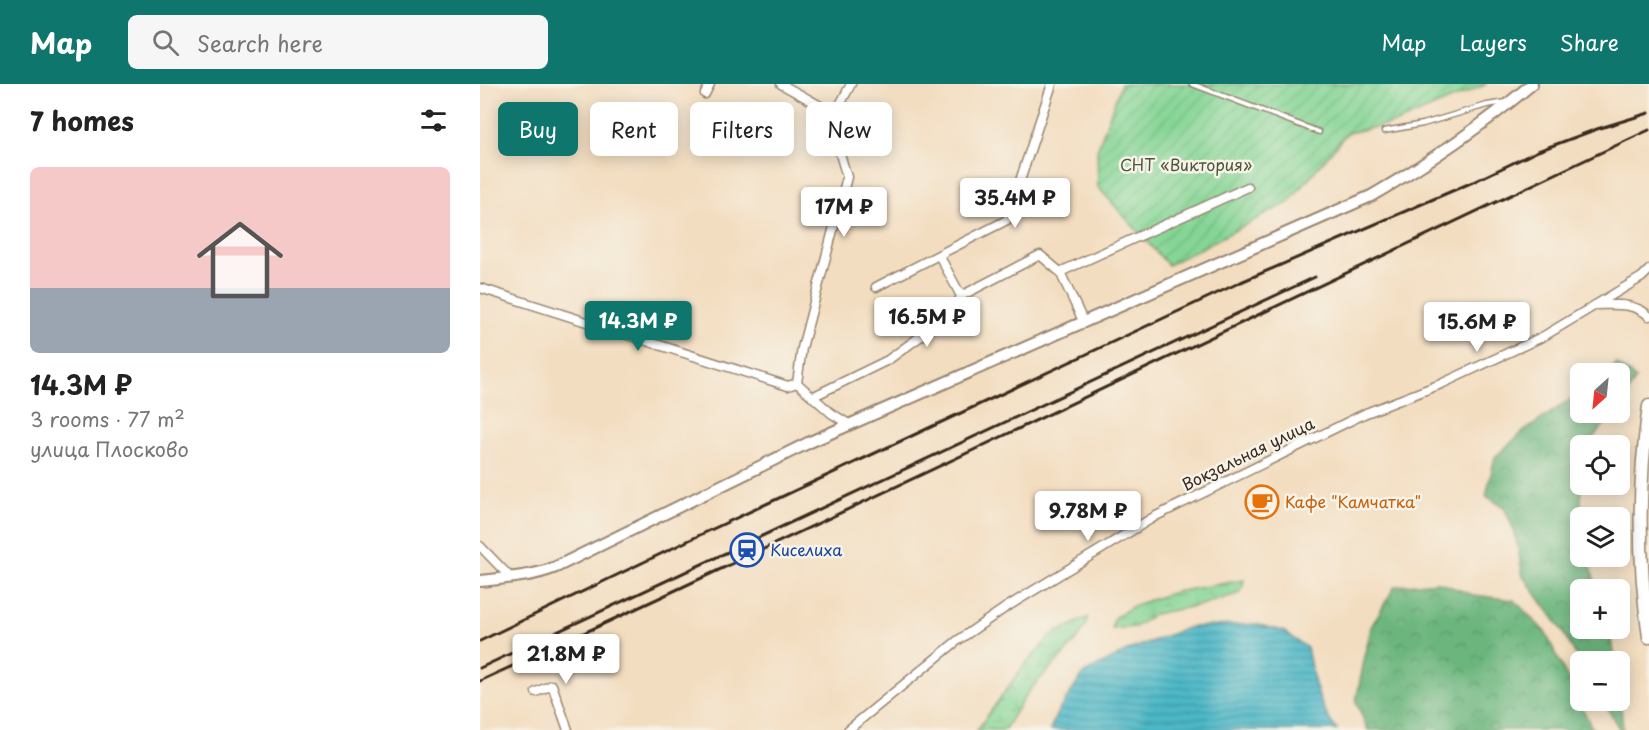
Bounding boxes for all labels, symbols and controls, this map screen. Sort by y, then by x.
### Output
search box [128,15,548,69]
text: Map [30,21,92,64]
icon: search [149,26,182,59]
text: Search here [197,26,323,59]
text: Map [1382,26,1426,58]
text: Layers [1459,26,1527,58]
text: Share [1560,26,1619,58]
text: 7 homes [30,101,134,140]
chip: Buy [498,102,578,156]
chip: Rent [590,102,678,156]
chip: Filters [690,102,794,156]
chip: New [806,102,892,156]
icon: filters [417,104,450,137]
park label: СНТ «Виктория» [1120,152,1252,176]
pin: 35.4M ₽ [960,178,1070,229]
text: 35.4M ₽ [974,182,1056,212]
pin: 17M ₽ [802,187,886,238]
text: 17M ₽ [815,191,873,221]
icon: home [186,206,294,314]
pin: 16.5M ₽ [872,297,982,348]
pin: 14.3M ₽ [583,301,693,352]
text: 16.5M ₽ [888,301,966,331]
pin: 15.6M ₽ [1422,302,1532,353]
text: 14.3M ₽ [599,305,677,335]
text: 15.6M ₽ [1438,306,1516,336]
north arrow [1570,363,1630,423]
map controls [1570,363,1630,711]
text: 14.3M ₽ [30,365,132,404]
text: 3 rooms · 77 m² [30,404,185,434]
street label: Вокзальная улица [1177,411,1318,496]
text: улица Плосково [30,434,189,464]
button: locate [1570,435,1630,495]
cafe icon: Кафе "Камчатка" [1244,484,1280,520]
place label: Кафе "Камчатка" [1285,489,1421,513]
pin: 9.78M ₽ [1033,491,1143,542]
text: 9.78M ₽ [1049,495,1127,525]
button: layers [1570,507,1630,567]
station icon: Киселиха [729,532,765,568]
place label: Киселиха [770,537,842,561]
button: + [1570,579,1630,639]
pin: 21.8M ₽ [511,634,621,685]
text: 21.8M ₽ [526,638,606,668]
button: − [1570,651,1630,711]

